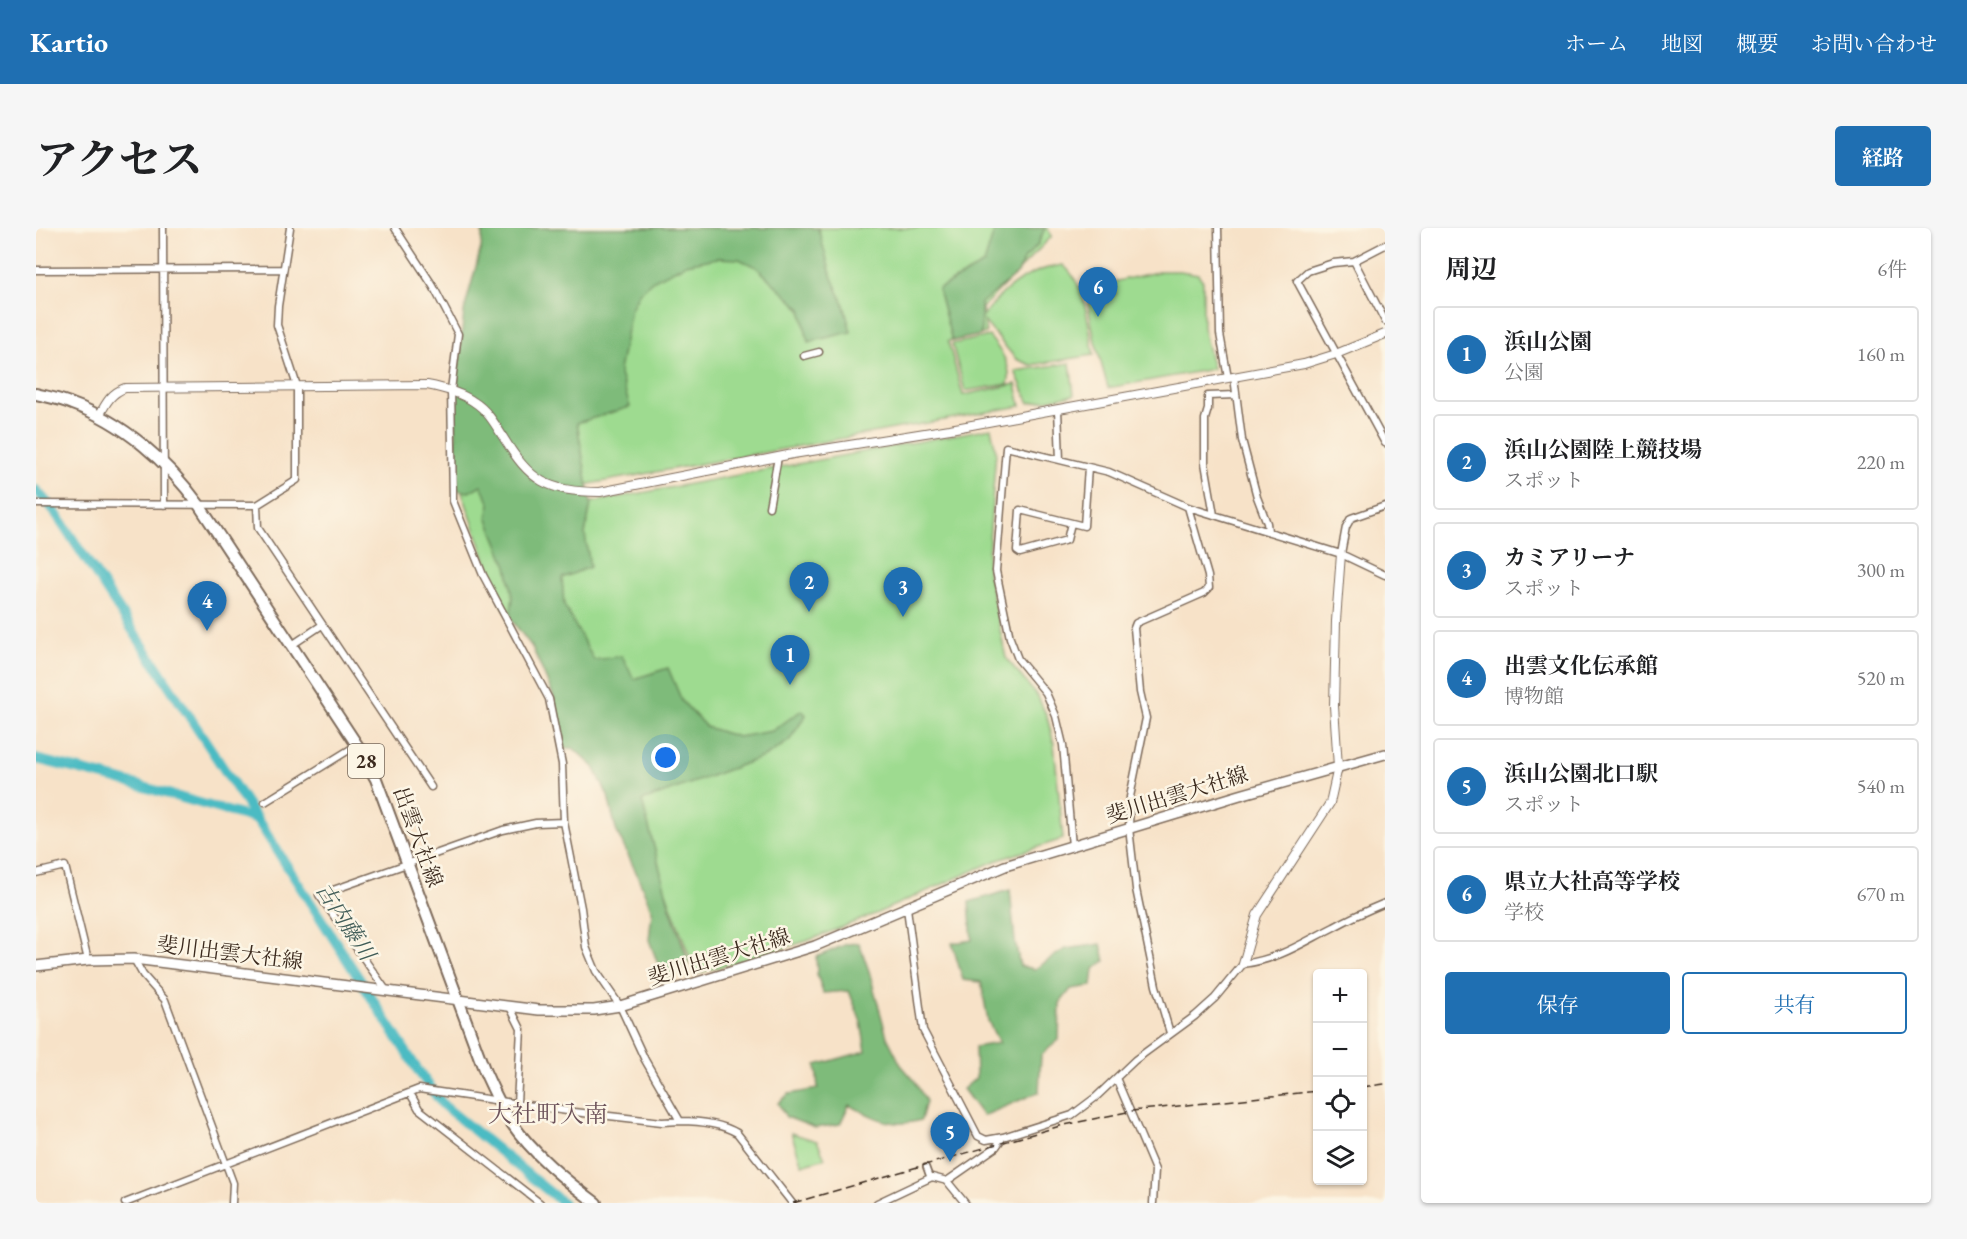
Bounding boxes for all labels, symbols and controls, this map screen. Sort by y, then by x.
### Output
text: Kartio [30,24,108,60]
text: ホーム [1565,30,1628,57]
text: 地図 [1661,30,1703,57]
text: 概要 [1736,30,1778,57]
text: お問い合わせ [1811,30,1937,57]
button: 経路 [1835,126,1931,186]
text: アクセス [36,132,203,187]
text: 周辺 [1445,252,1497,286]
text: 6件 [1877,256,1907,282]
pin: 6 [1078,268,1118,317]
text: 浜山公園 [1504,327,1592,356]
text: 1 [1461,341,1472,367]
text: 160 m [1857,341,1905,367]
text: 公園 [1504,359,1544,385]
text: 浜山公園陸上競技場 [1504,435,1702,464]
text: 2 [1461,449,1472,475]
text: 220 m [1857,449,1905,475]
text: スポット [1504,467,1584,493]
text: カミアリーナ [1504,543,1635,572]
text: 3 [1461,557,1472,583]
text: 300 m [1857,557,1905,583]
pin: 2 [790,562,828,612]
pin: 3 [884,568,922,617]
text: スポット [1504,575,1584,601]
pin: 4 [188,582,226,631]
pin: 1 [770,636,810,685]
text: 出雲文化伝承館 [1504,651,1658,680]
text: 4 [1461,665,1472,691]
text: 520 m [1857,665,1905,691]
text: 博物館 [1504,683,1564,709]
your location [651,743,680,772]
road number: 28 [348,744,384,778]
text: 浜山公園北口駅 [1504,759,1658,788]
street label: 斐川出雲大社線 [1103,760,1251,829]
text: 5 [1461,773,1472,799]
text: 540 m [1857,773,1905,799]
street label: 出雲大社線 [388,783,449,891]
text: スポット [1504,791,1584,817]
text: 県立大社高等学校 [1504,867,1680,896]
water label: 古内藤川 [309,876,383,968]
text: 6 [1461,881,1472,907]
text: 670 m [1857,881,1905,907]
text: 学校 [1504,899,1544,925]
street label: 斐川出雲大社線 [645,922,793,991]
street label: 斐川出雲大社線 [155,930,305,975]
map controls [1313,969,1367,1185]
button: + [1313,969,1367,1023]
button: 保存 [1445,972,1670,1034]
button: 共有 [1682,972,1907,1034]
button: − [1313,1023,1367,1077]
button: locate [1313,1077,1367,1131]
district label: 大社町入南 [488,1098,608,1129]
pin: 5 [930,1112,970,1162]
button: layers [1313,1131,1367,1185]

